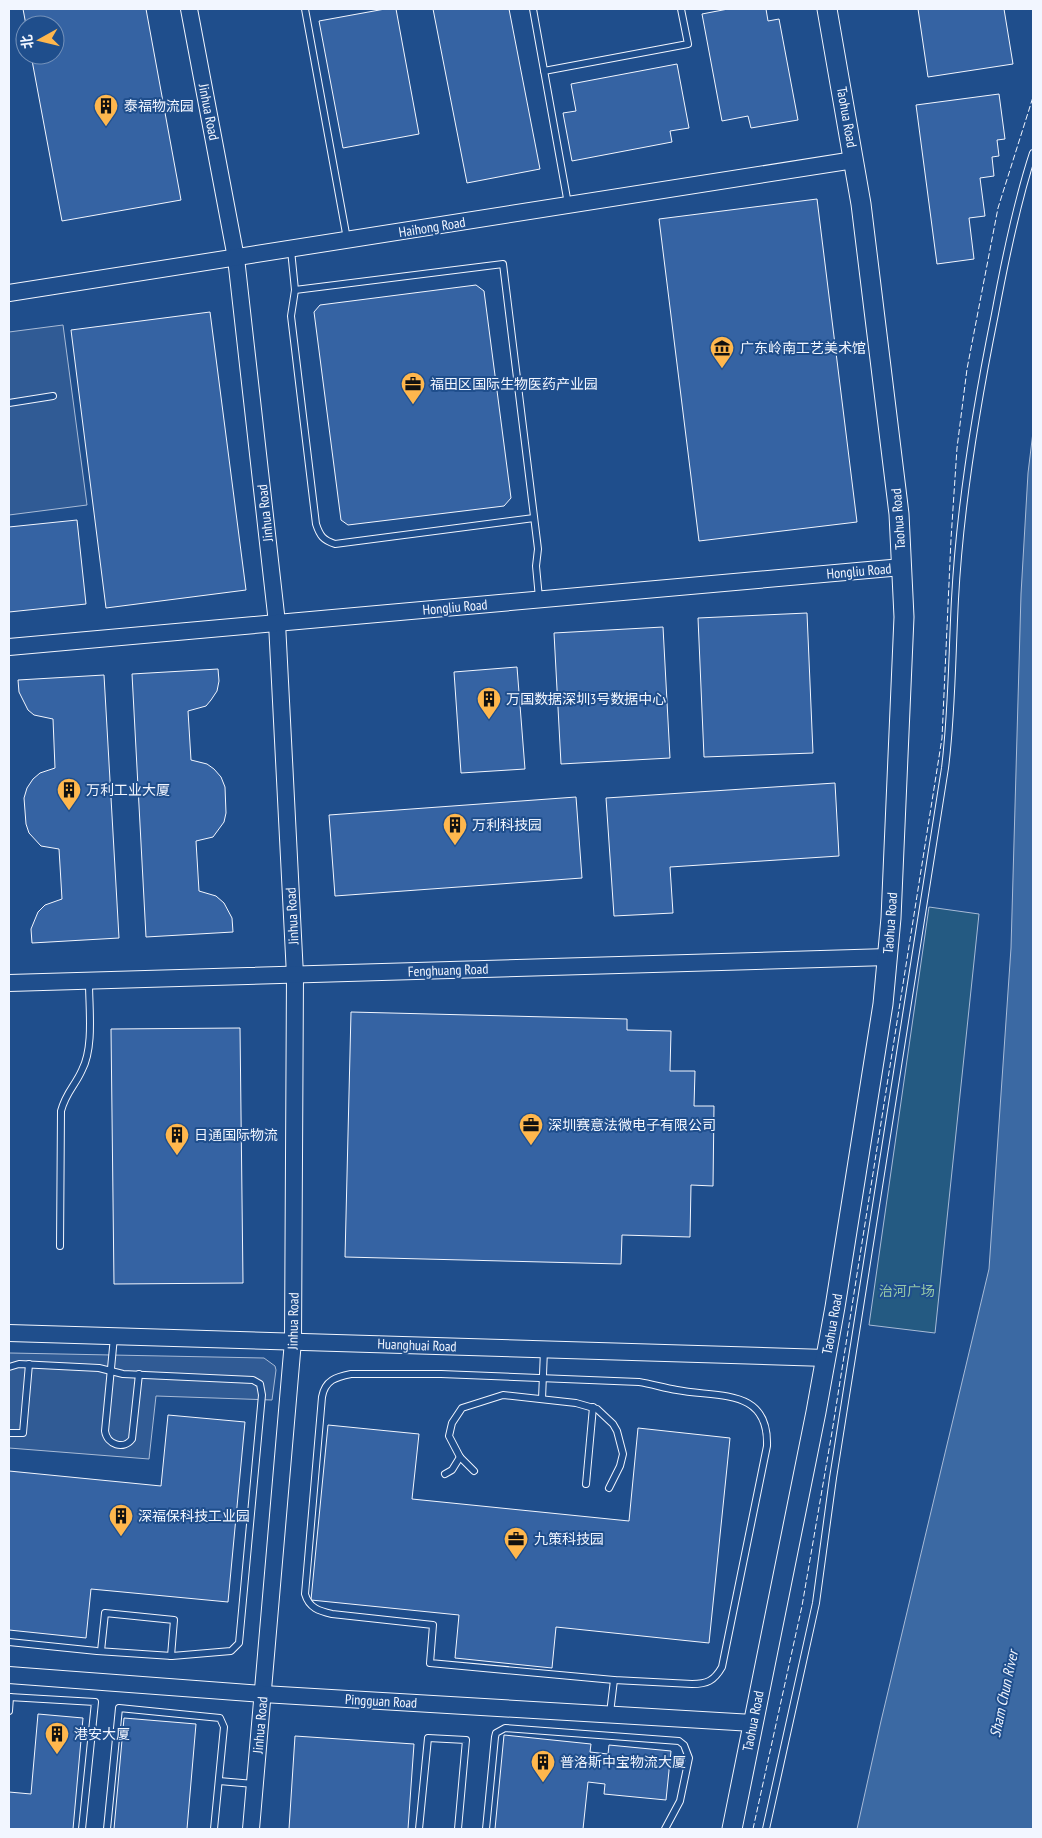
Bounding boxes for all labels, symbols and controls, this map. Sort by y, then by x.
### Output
north arrow [15,15,65,65]
text: 北 [17,34,37,50]
street label: Jinhua Road [195,81,223,142]
street label: Taohua Road [833,85,861,149]
building icon: 泰福物流园 [93,93,119,127]
place label: 泰福物流园 [124,97,194,115]
street label: Haihong Road [397,213,467,241]
museum icon: 广东岭南工艺美术馆 [709,335,735,369]
place label: 广东岭南工艺美术馆 [740,339,866,357]
office icon: 福田区国际生物医药产业园 [400,371,426,405]
place label: 福田区国际生物医药产业园 [430,375,598,393]
street label: Jinhua Road [253,484,277,543]
street label: Taohua Road [887,488,909,550]
street label: Hongliu Road [826,559,892,583]
street label: Hongliu Road [422,595,488,619]
building icon: 万国数据深圳3号数据中心 [476,686,502,720]
place label: 万国数据深圳3号数据中心 [506,690,666,708]
building icon: 万利工业大厦 [56,777,82,811]
place label: 万利工业大厦 [86,781,170,799]
building icon: 万利科技园 [442,812,468,846]
place label: 万利科技园 [472,816,542,834]
street label: Jinhua Road [282,887,303,946]
street label: Taohua Road [879,892,901,954]
street label: Fenghuang Road [407,960,489,980]
office icon: 深圳赛意法微电子有限公司 [518,1112,544,1146]
place label: 深圳赛意法微电子有限公司 [548,1116,716,1134]
building icon: 日通国际物流 [164,1122,190,1156]
place label: 日通国际物流 [194,1126,278,1144]
park label: 治河广场 [879,1282,935,1300]
street label: Jinhua Road [283,1292,302,1351]
street label: Taohua Road [818,1292,846,1356]
street label: Huanghuai Road [377,1335,457,1355]
building icon: 深福保科技工业园 [108,1503,134,1537]
place label: 深福保科技工业园 [138,1507,250,1525]
office icon: 九策科技园 [503,1526,529,1560]
place label: 九策科技园 [534,1530,604,1548]
water label: Sham Chun River [985,1647,1022,1739]
street label: Taohua Road [738,1689,768,1753]
street label: Pingguan Road [344,1690,418,1712]
street label: Jinhua Road [248,1696,271,1755]
building icon: 港安大厦 [44,1721,70,1755]
place label: 港安大厦 [74,1725,130,1743]
building icon: 普洛斯中宝物流大厦 [530,1749,556,1783]
place label: 普洛斯中宝物流大厦 [560,1753,686,1771]

